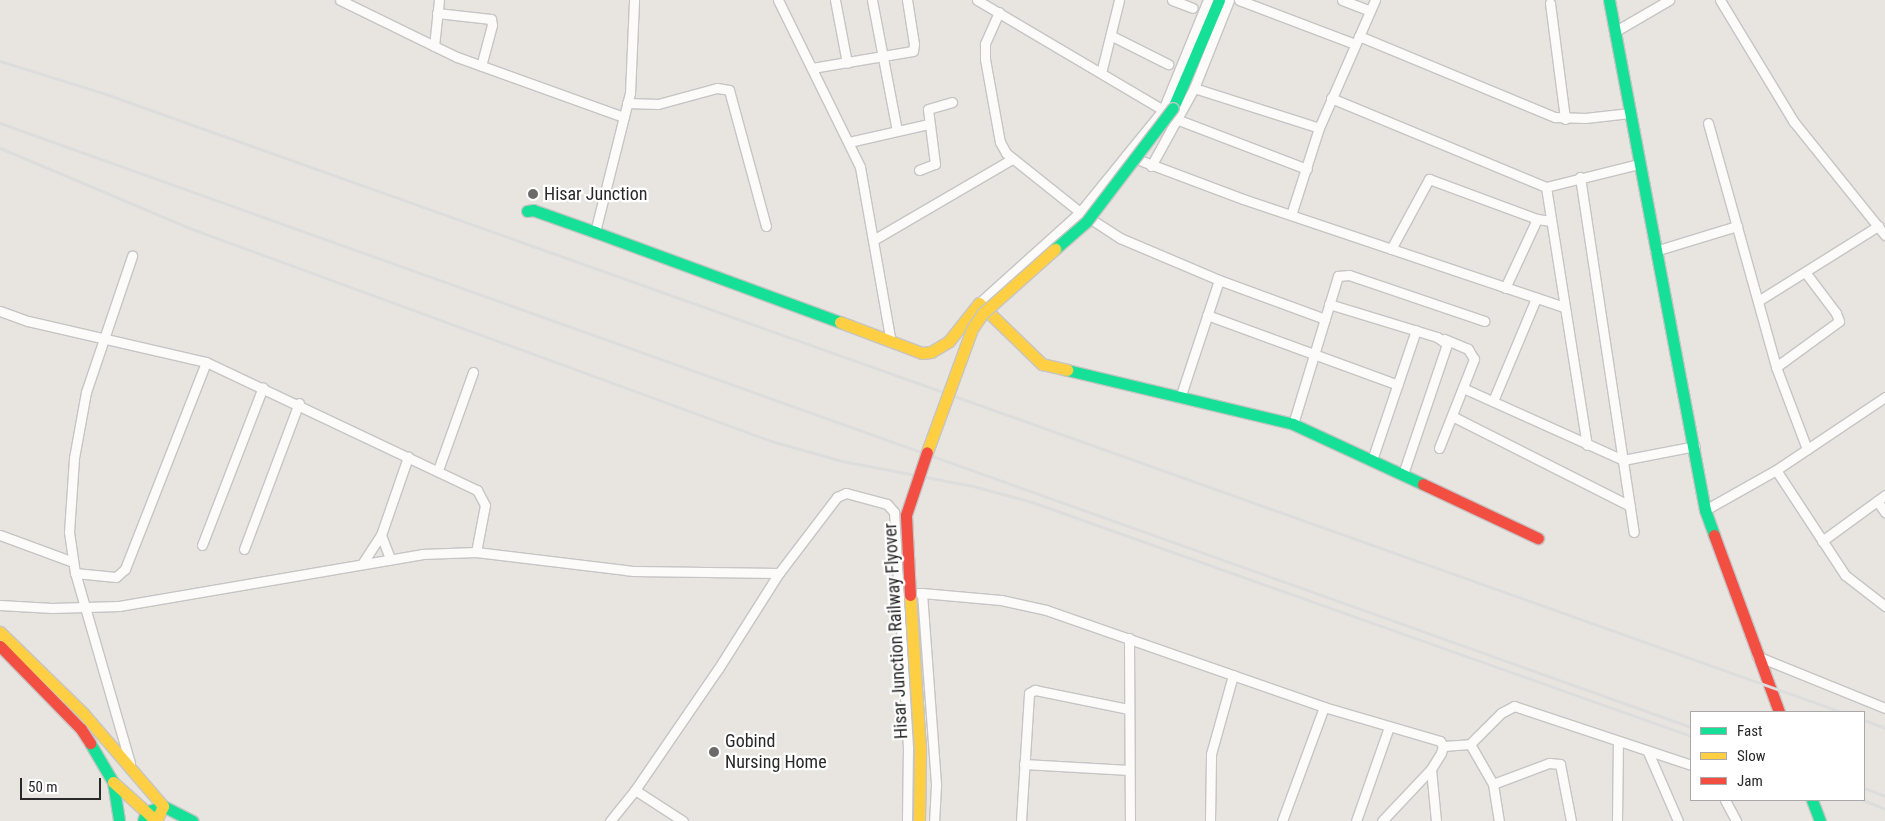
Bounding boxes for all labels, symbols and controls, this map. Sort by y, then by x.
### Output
place label: Hisar Junction [544,183,647,205]
marker: Hisar Junction [526,187,540,201]
street label: Hisar Junction Railway Flyover [880,522,912,740]
legend [1690,711,1865,801]
text: Fast [1737,722,1762,740]
place label: Gobind Nursing Home [725,731,827,774]
marker: Gobind Nursing Home [707,745,721,759]
text: Slow [1737,747,1766,765]
scale bar [22,768,104,800]
text: Jam [1737,772,1763,790]
text: 50 m [28,778,58,796]

